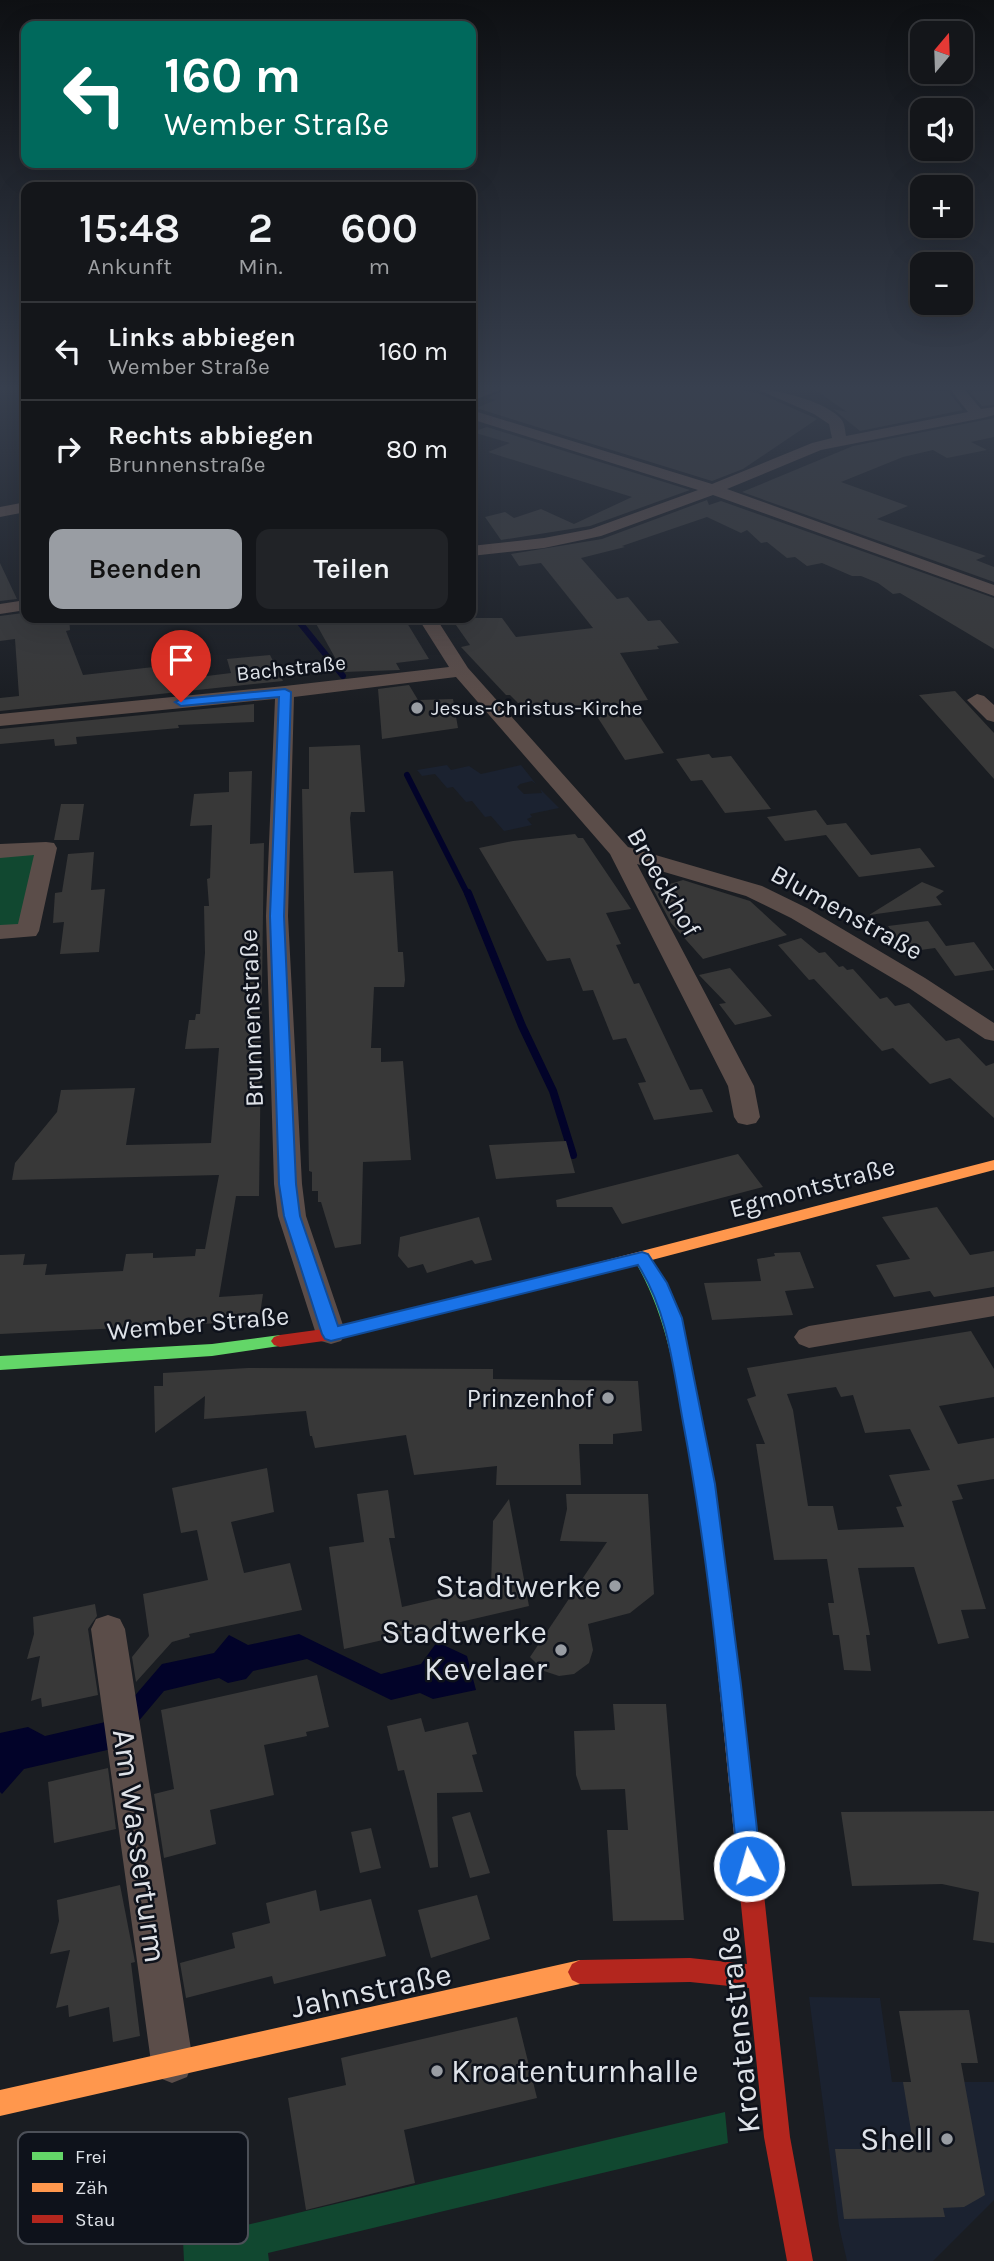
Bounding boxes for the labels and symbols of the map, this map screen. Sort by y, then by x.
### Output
north arrow [910,21,973,84]
pin [151,630,211,702]
street label: Bachstraße [235,650,347,686]
place label: Jesus-Christus-Kirche [431,696,643,720]
marker: Jesus-Christus-Kirche [409,700,425,716]
street label: Broeckhof [620,823,708,943]
street label: Blumenstraße [765,858,928,967]
street label: Brunnenstraße [233,928,270,1108]
street label: Egmontstraße [726,1151,898,1224]
street label: Wember Straße [106,1300,291,1347]
place label: Prinzenhof [467,1383,595,1414]
marker: Prinzenhof [600,1390,616,1406]
place label: Stadtwerke [435,1568,601,1605]
marker: Stadtwerke [607,1578,623,1594]
place label: Stadtwerke Kevelaer [381,1614,547,1688]
marker: Stadtwerke Kevelaer [553,1642,569,1658]
street label: Am Wasserturm [105,1727,174,1965]
position arrow [712,1829,786,1903]
street label: Kroatenstraße [709,1925,768,2135]
street label: Jahnstraße [287,1955,455,2026]
place label: Kroatenturnhalle [451,2053,698,2090]
marker: Kroatenturnhalle [429,2063,445,2079]
place label: Shell [860,2121,933,2158]
marker: Shell [939,2131,955,2147]
legend [18,2132,248,2244]
text: Frei [75,2146,107,2168]
text: Zäh [75,2177,108,2199]
text: Stau [75,2209,116,2231]

